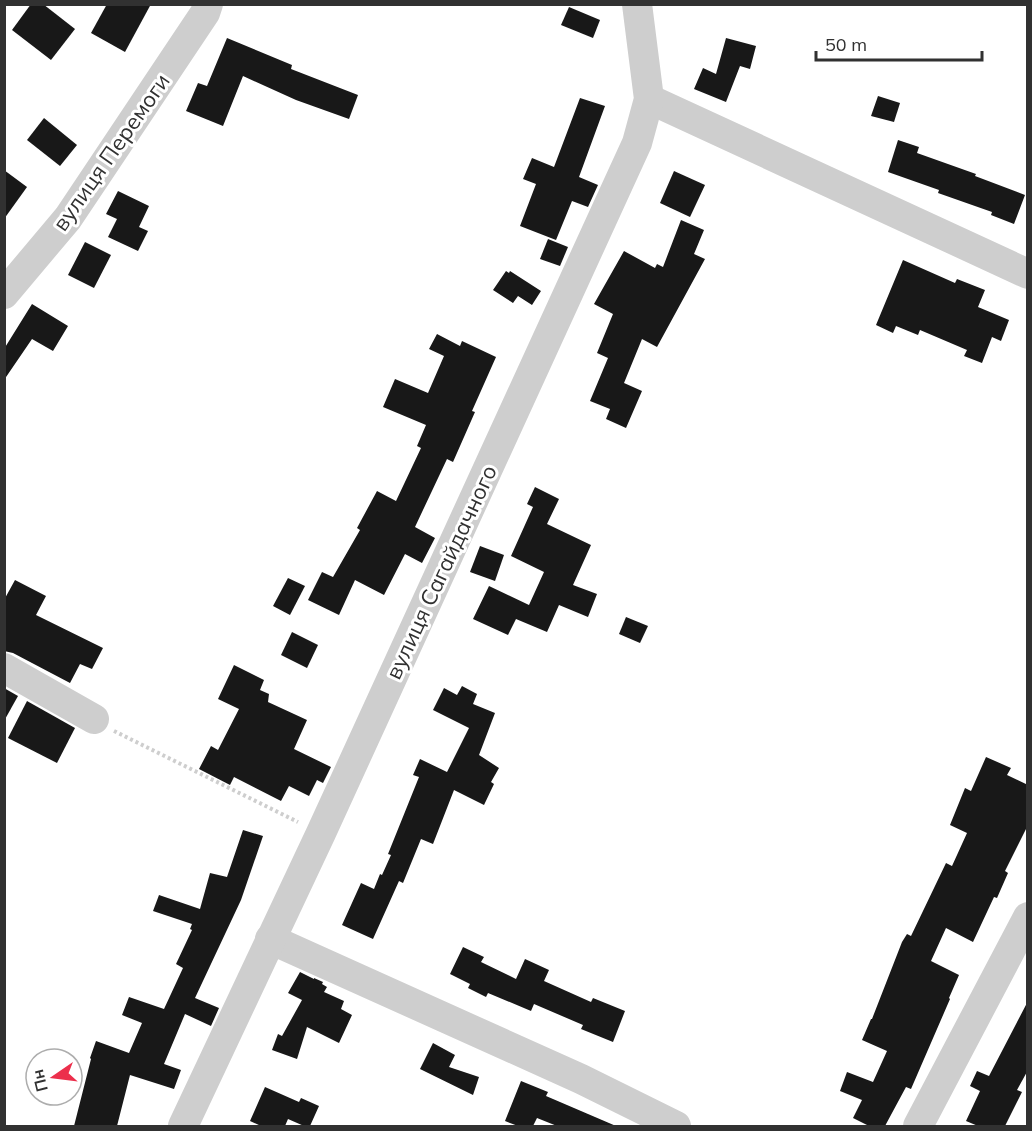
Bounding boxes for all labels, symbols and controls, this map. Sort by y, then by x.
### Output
scale bar [816,24,982,62]
text: 50 m [825,33,867,56]
street label: вулиця Перемоги [46,68,176,236]
street label: вулиця Сагайдачного [379,460,503,684]
north arrow [24,1047,84,1107]
text: Пн [27,1067,52,1094]

